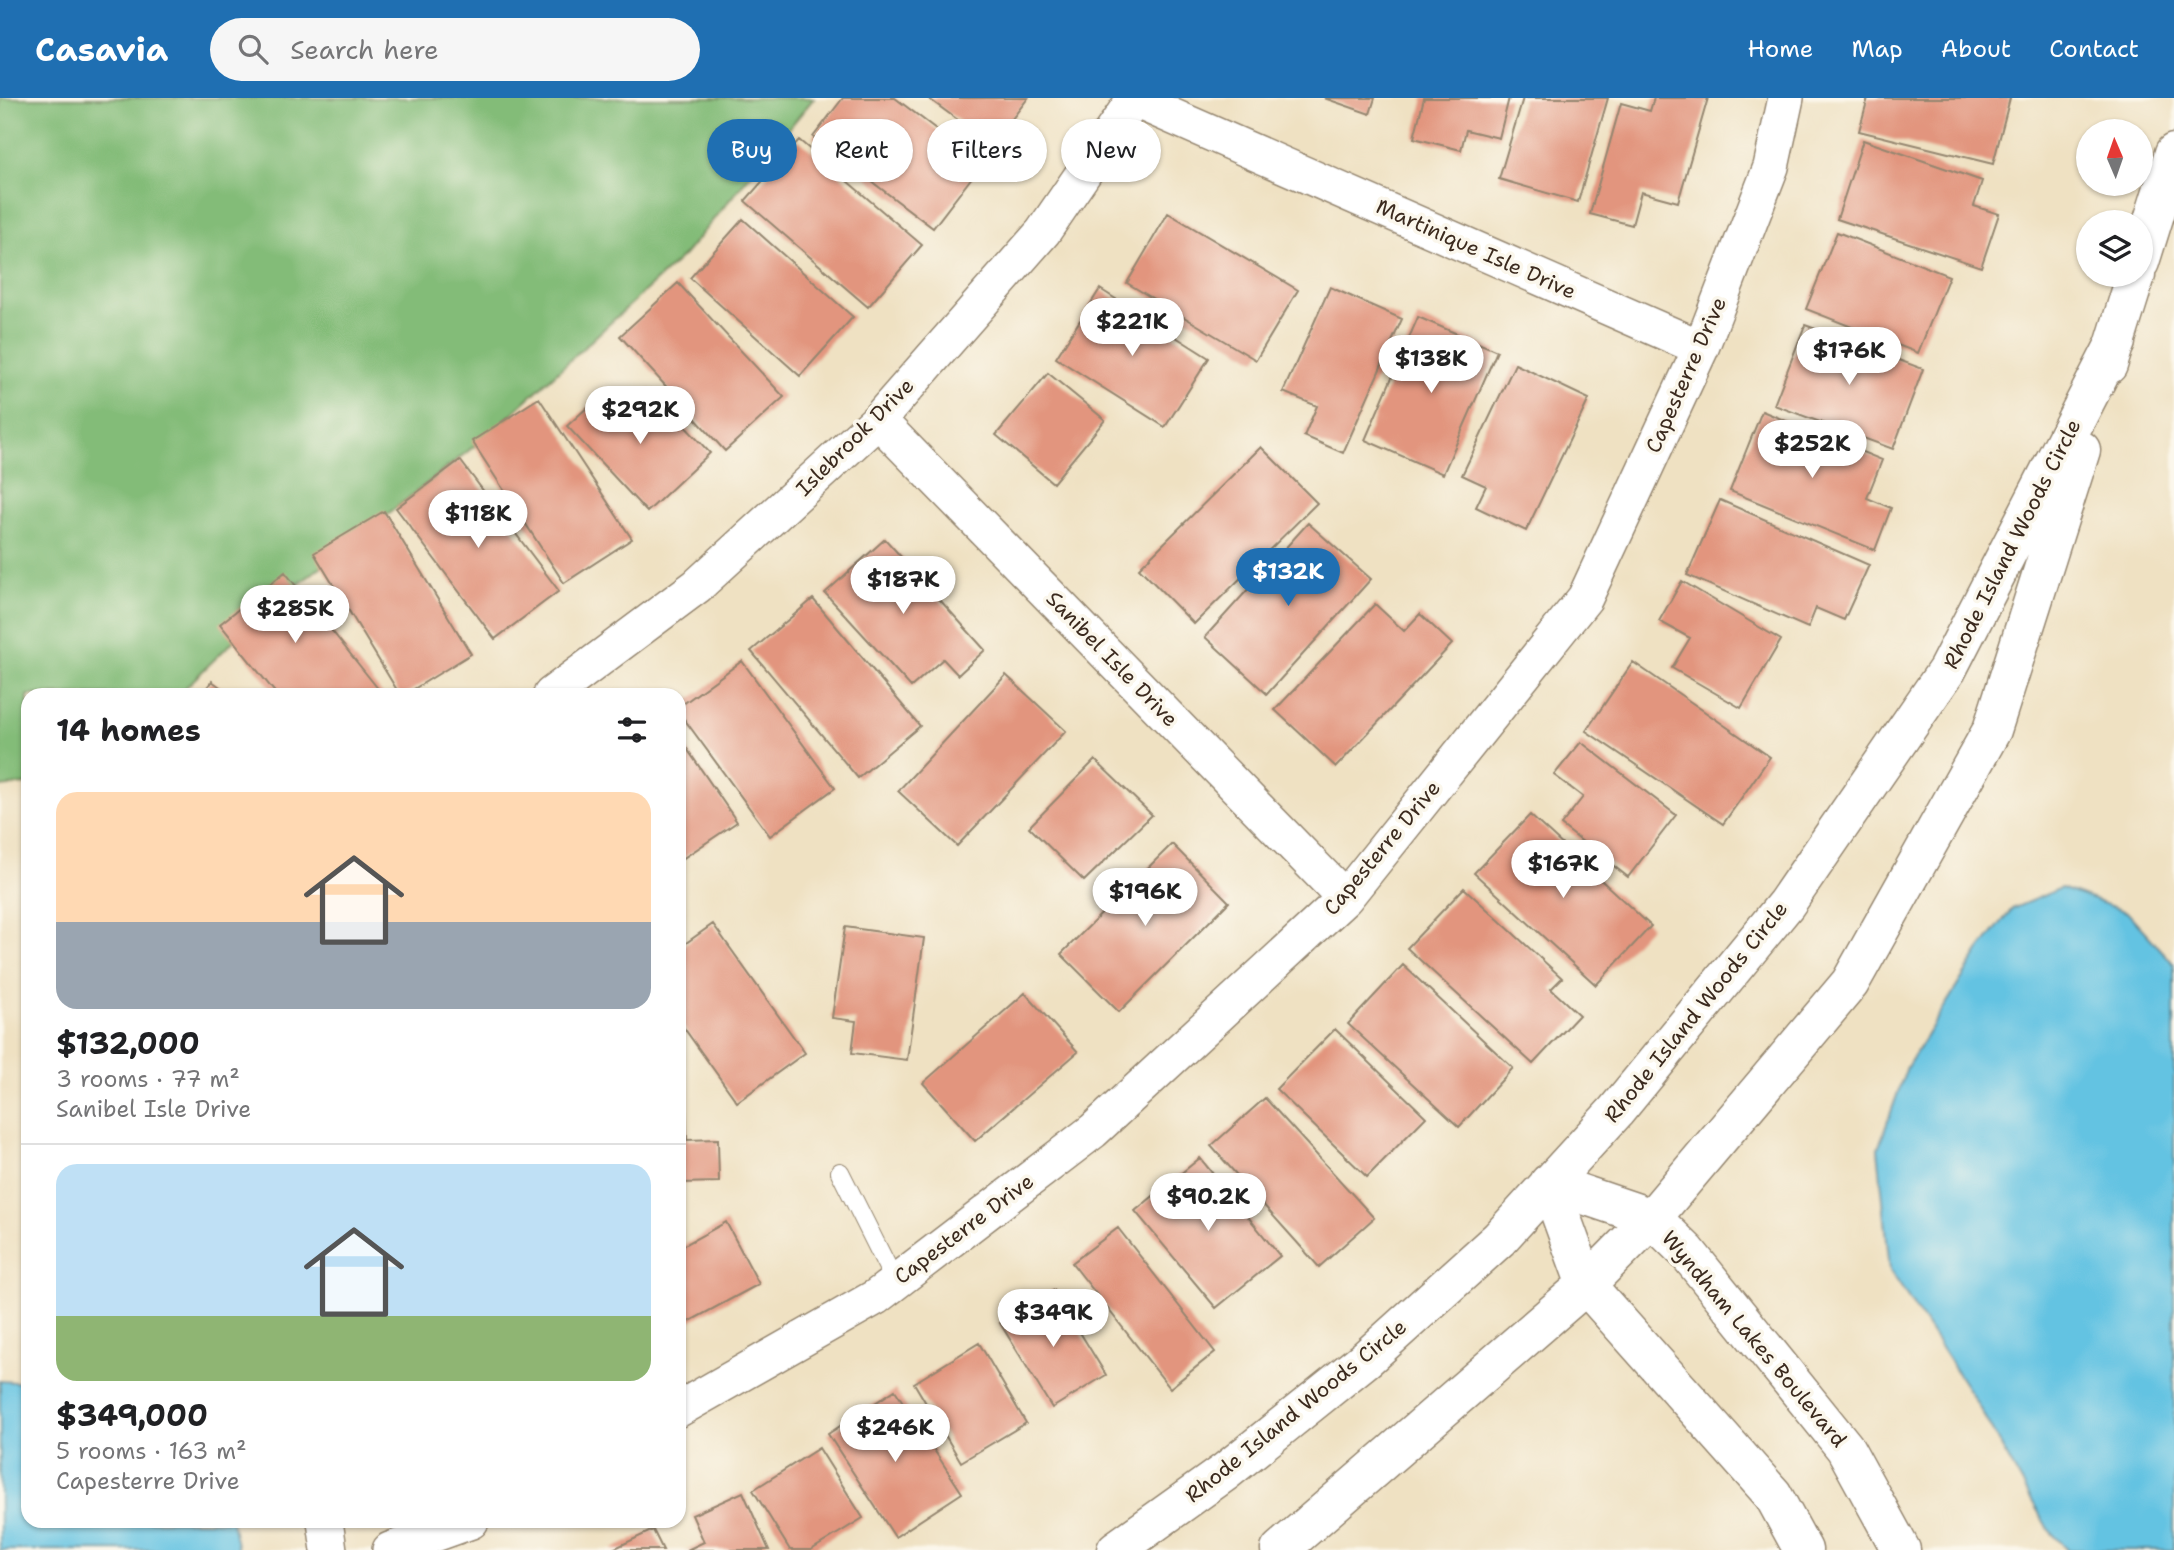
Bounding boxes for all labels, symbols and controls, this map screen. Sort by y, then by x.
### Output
search box [210,18,700,81]
text: Casavia [35,27,168,72]
icon: search [234,30,272,68]
text: Search here [290,32,439,67]
text: Home [1747,33,1813,65]
text: Map [1851,33,1903,65]
text: About [1941,33,2011,65]
text: Contact [2049,33,2139,65]
chip: Buy [707,119,797,182]
chip: Rent [811,119,913,182]
chip: Filters [927,119,1047,182]
chip: New [1061,119,1161,182]
north arrow [2076,119,2152,196]
map controls [2076,119,2153,287]
street label: Martinique Isle Drive [1372,192,1580,306]
button: layers [2076,210,2153,287]
street label: Capesterre Drive [1639,293,1733,457]
pin: $221K [1083,299,1181,358]
text: $221K [1096,306,1168,336]
pin: $176K [1800,328,1898,387]
text: $176K [1813,335,1885,365]
pin: $138K [1382,336,1480,395]
text: $138K [1395,343,1467,373]
street label: Islebrook Drive [790,372,920,502]
pin: $292K [591,386,689,446]
text: $292K [601,394,679,424]
street label: Rhode Island Woods Circle [1937,414,2087,674]
pin: $252K [1763,420,1861,480]
text: $252K [1774,428,1850,458]
pin: $118K [429,490,527,550]
text: $118K [444,498,512,528]
pin: $132K [1239,548,1337,608]
pin: $187K [854,556,952,616]
text: $132K [1252,556,1324,586]
text: $187K [867,564,939,594]
street label: Sanibel Isle Drive [1040,585,1184,733]
pin: $285K [246,586,344,645]
text: $285K [256,593,334,623]
text: 14 homes [56,710,201,751]
icon: filters [613,711,651,749]
street label: Capesterre Drive [1317,775,1447,921]
icon: home [291,837,417,963]
pin: $167K [1514,840,1612,900]
text: $167K [1527,848,1599,878]
pin: $196K [1096,868,1194,928]
text: $196K [1109,876,1181,906]
street label: Rhode Island Woods Circle [1598,896,1794,1128]
text: $132,000 [56,1023,200,1064]
text: 3 rooms · 77 m² [56,1064,240,1094]
text: Sanibel Isle Drive [56,1094,251,1124]
street label: Capesterre Drive [889,1167,1039,1291]
pin: $90.2K [1151,1174,1265,1233]
text: $90.2K [1166,1181,1250,1211]
icon: home [291,1209,417,1335]
street label: Wyndham Lakes Boulevard [1655,1225,1853,1453]
pin: $349K [1004,1290,1102,1349]
text: $349K [1014,1297,1092,1327]
street label: Rhode Island Woods Circle [1180,1313,1412,1509]
text: $349,000 [56,1395,208,1436]
pin: $246K [846,1404,944,1464]
text: $246K [856,1412,934,1442]
text: 5 rooms · 163 m² [56,1436,247,1466]
text: Capesterre Drive [56,1466,240,1496]

